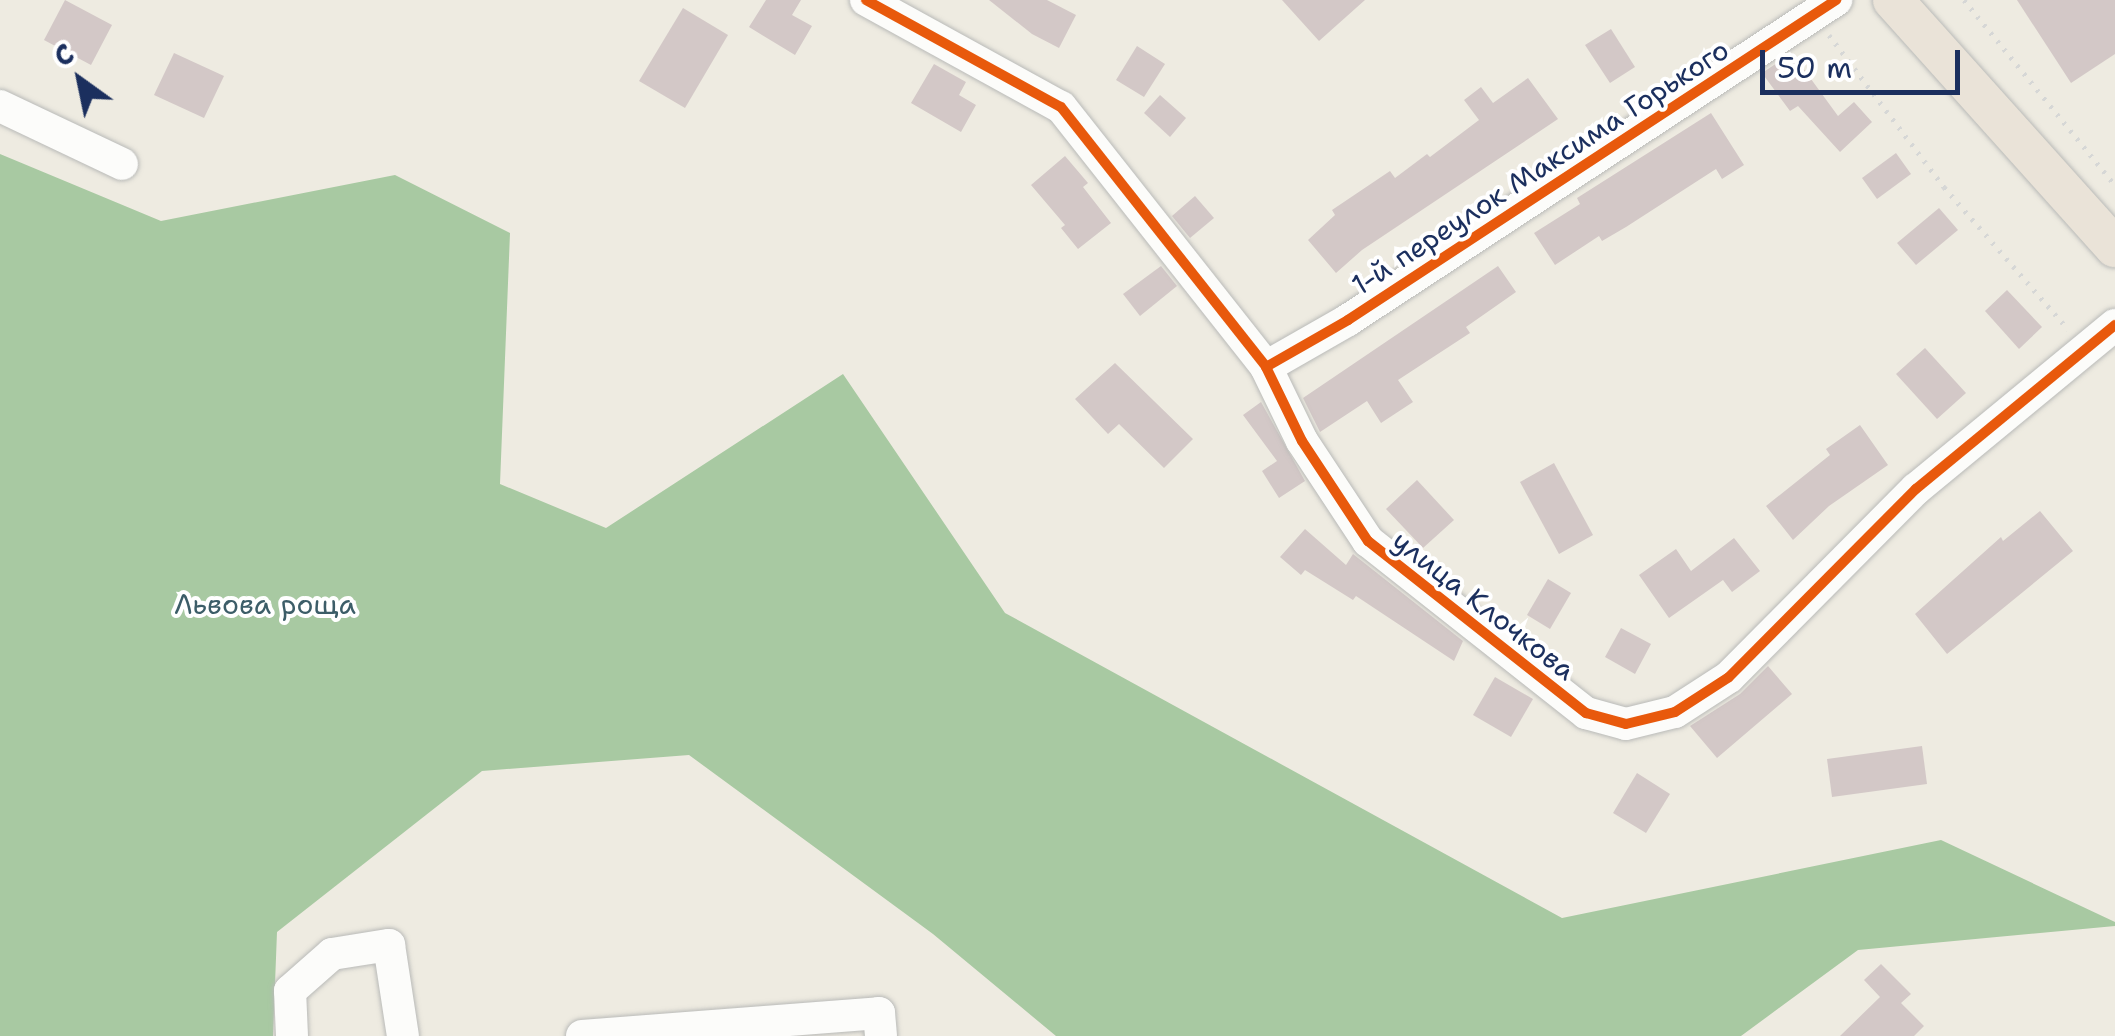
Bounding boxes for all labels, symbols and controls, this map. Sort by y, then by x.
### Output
north arrow [30,30,130,130]
scale bar [1765,30,1965,92]
street label: 1-й переулок Максима Горького [1345,32,1735,302]
text: С [46,34,81,75]
text: 50 m [1777,47,1852,88]
street label: улица Клочкова [1386,523,1582,687]
park label: Львова роща [174,587,356,621]

